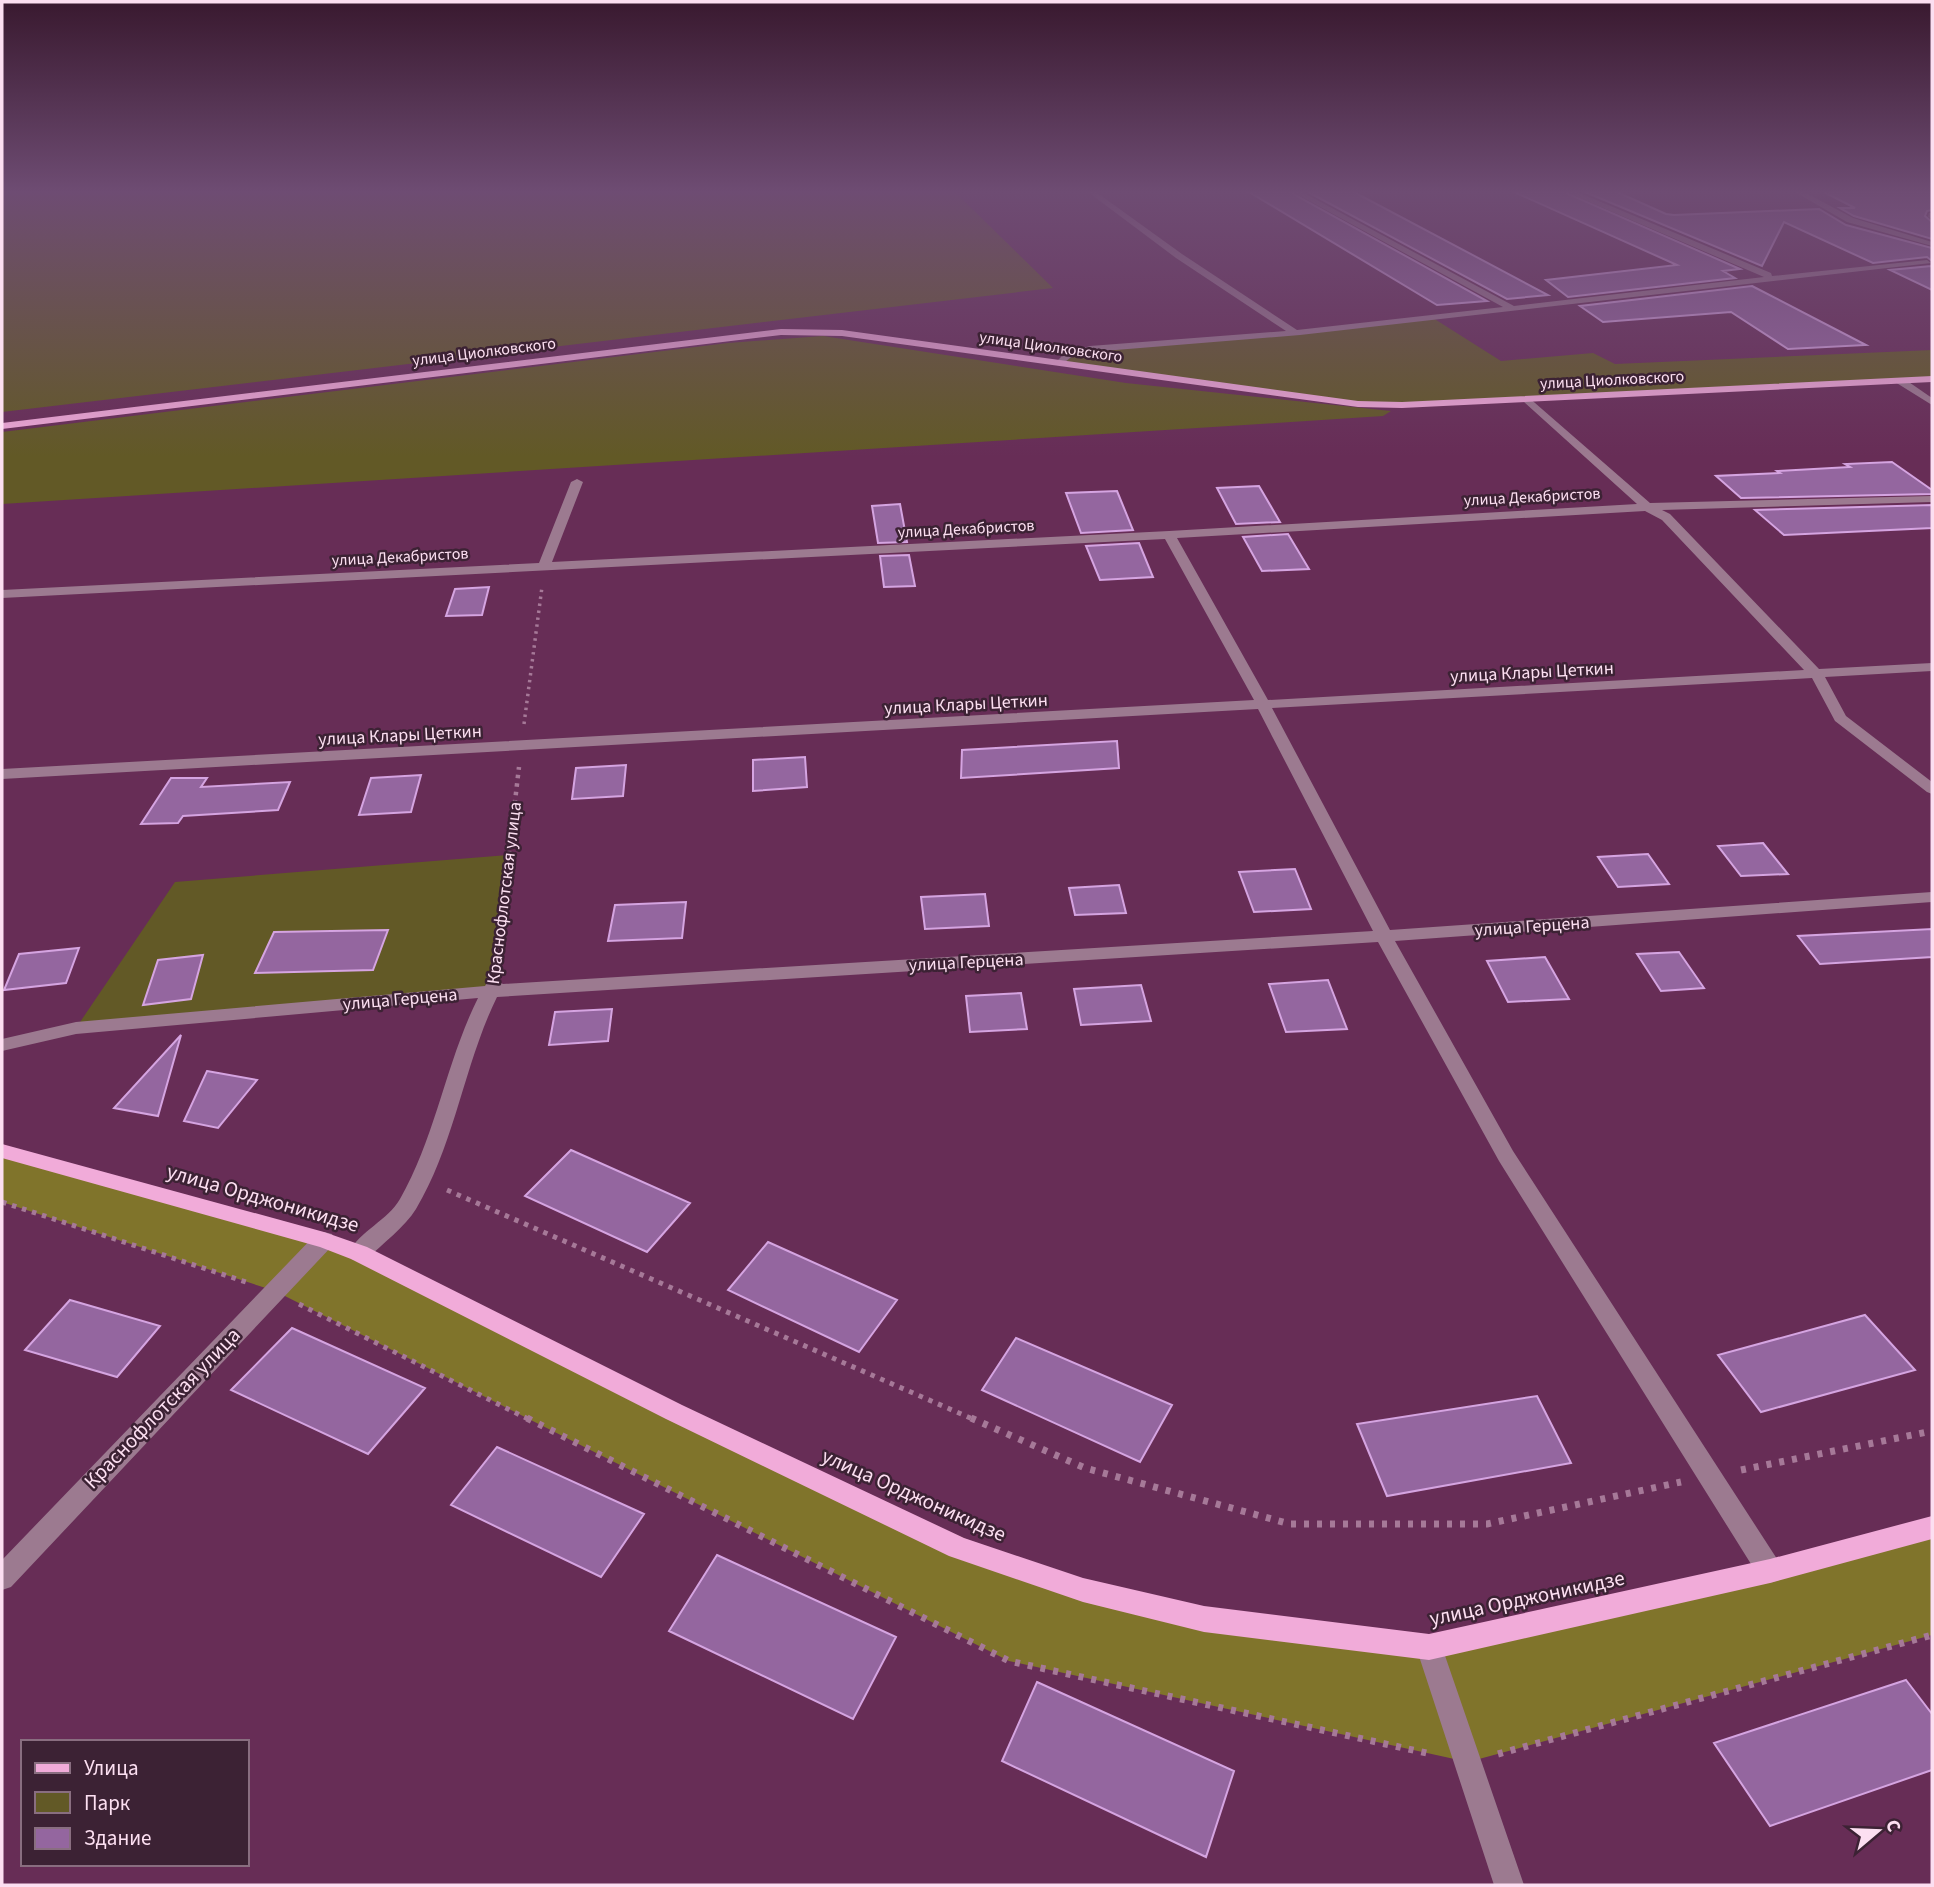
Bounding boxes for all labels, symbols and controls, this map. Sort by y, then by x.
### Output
street label: улица Циолковского [978,326,1124,368]
street label: улица Циолковского [411,332,557,372]
street label: улица Циолковского [1539,365,1685,395]
street label: улица Декабристов [1463,482,1601,512]
street label: улица Декабристов [897,514,1035,544]
street label: улица Декабристов [331,542,469,572]
street label: улица Клары Цеткин [1450,656,1614,689]
street label: улица Клары Цеткин [884,688,1048,721]
street label: улица Клары Цеткин [318,719,482,752]
street label: Краснофлотская улица [481,800,528,986]
street label: улица Герцена [1474,910,1590,943]
street label: улица Герцена [908,947,1024,978]
street label: улица Герцена [342,982,458,1017]
street label: улица Орджоникидзе [163,1156,363,1240]
street label: Краснофлотская улица [77,1321,247,1495]
street label: улица Орджоникидзе [817,1441,1011,1549]
street label: улица Орджоникидзе [1427,1563,1627,1633]
legend [21,1740,248,1866]
text: Улица [84,1753,139,1783]
text: Парк [84,1788,131,1818]
north arrow [1843,1796,1913,1866]
text: С [1878,1816,1907,1836]
text: Здание [84,1823,152,1853]

